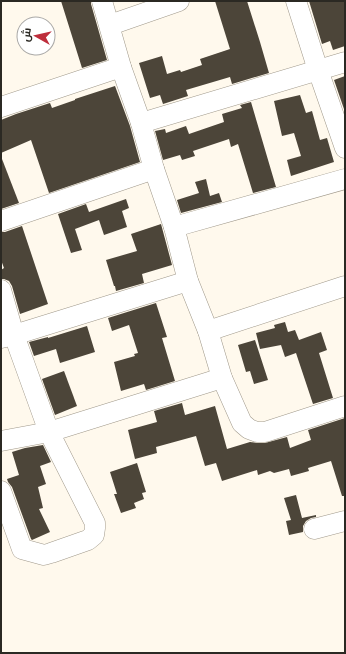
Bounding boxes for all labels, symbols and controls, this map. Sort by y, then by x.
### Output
north arrow [16,16,56,56]
text: ش [16,26,34,43]

